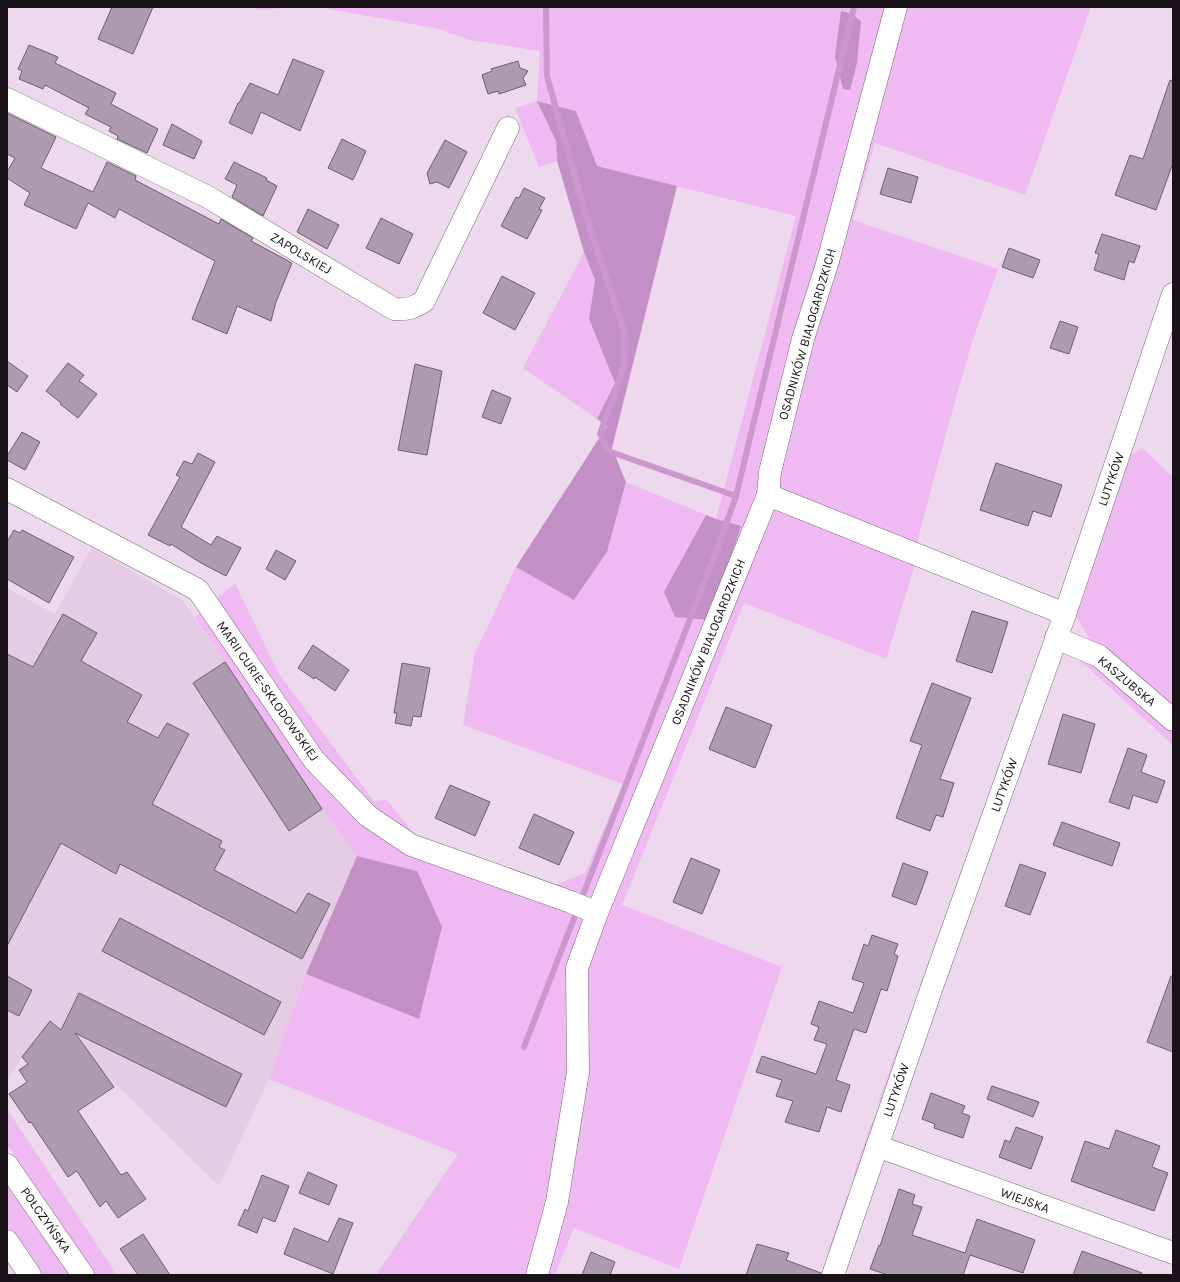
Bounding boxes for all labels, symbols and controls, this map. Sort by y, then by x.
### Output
street label: ZAPOLSKIEJ [268,229,334,277]
street label: OSADNIKÓW BIAŁOGARDZKICH [774,246,839,422]
street label: LUTYKÓW [1094,449,1127,508]
street label: OSADNIKÓW BIAŁOGARDZKICH [667,556,748,727]
street label: MARII CURIE-SKŁODOWSKIEJ [214,618,322,764]
street label: KASZUBSKA [1095,653,1159,710]
street label: LUTYKÓW [986,755,1021,814]
street label: LUTYKÓW [879,1060,912,1119]
street label: POŁCZYŃSKA [18,1183,76,1256]
street label: WIEJSKA [998,1184,1052,1216]

